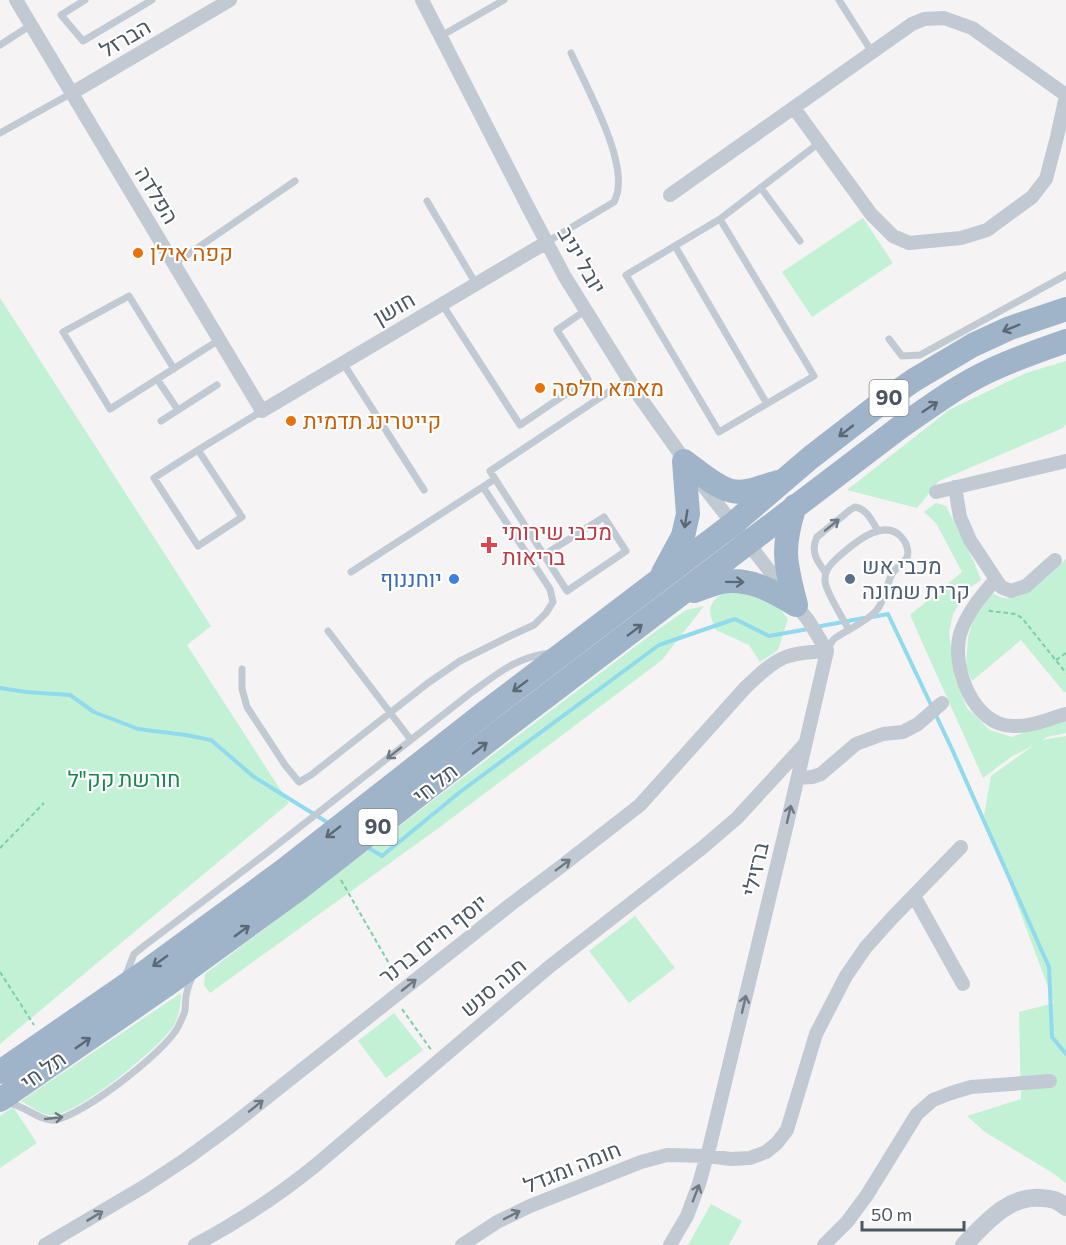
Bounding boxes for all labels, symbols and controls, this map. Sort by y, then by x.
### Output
street label: הברזל [94,12,155,63]
street label: הפלדה [130,161,185,228]
street label: יובל יניב [552,221,612,298]
place label: קפה אילן [150,239,233,266]
marker: קפה אילן [131,246,145,260]
street label: חושן [368,285,419,330]
one-way arrow [1002,324,1021,335]
place label: מאמא חלסה [552,374,664,401]
road number: 90 [870,380,908,416]
marker: מאמא חלסה [533,381,547,395]
one-way arrow [921,401,937,413]
place label: קייטרינג תדמית [303,407,441,434]
marker: קייטרינג תדמית [284,414,298,428]
one-way arrow [838,424,854,437]
one-way arrow [680,509,691,529]
place label: מכבי שירותי בריאות [502,518,612,570]
one-way arrow [824,519,840,532]
marker: מכבי שירותי בריאות [480,536,498,554]
place label: מכבי אש קרית שמונה [862,552,970,604]
place label: יוחננוף [380,565,442,592]
marker: יוחננוף [447,572,461,586]
marker: מכבי אש קרית שמונה [843,572,857,586]
one-way arrow [724,576,744,588]
one-way arrow [626,623,642,636]
one-way arrow [513,680,529,693]
one-way arrow [471,741,487,754]
one-way arrow [386,747,402,760]
street label: תל חי [407,757,462,808]
park label: חורשת קק"ל [68,765,180,792]
one-way arrow [784,805,796,824]
road number: 90 [358,809,398,845]
one-way arrow [325,825,341,838]
street label: ברזילי [735,839,774,899]
one-way arrow [555,859,571,872]
street label: יוסף חיים ברנר [373,888,492,989]
one-way arrow [234,925,250,937]
street label: חנה סנש [454,951,531,1022]
one-way arrow [152,955,168,967]
one-way arrow [401,978,417,991]
one-way arrow [739,995,751,1014]
one-way arrow [74,1037,90,1049]
street label: תל חי [15,1044,71,1095]
one-way arrow [248,1099,264,1112]
one-way arrow [44,1112,63,1123]
street label: חומה ומגדל [519,1135,624,1198]
one-way arrow [691,1184,702,1202]
scale bar [862,1194,964,1232]
text: 50 m [871,1203,912,1225]
one-way arrow [503,1208,521,1220]
one-way arrow [86,1209,103,1221]

